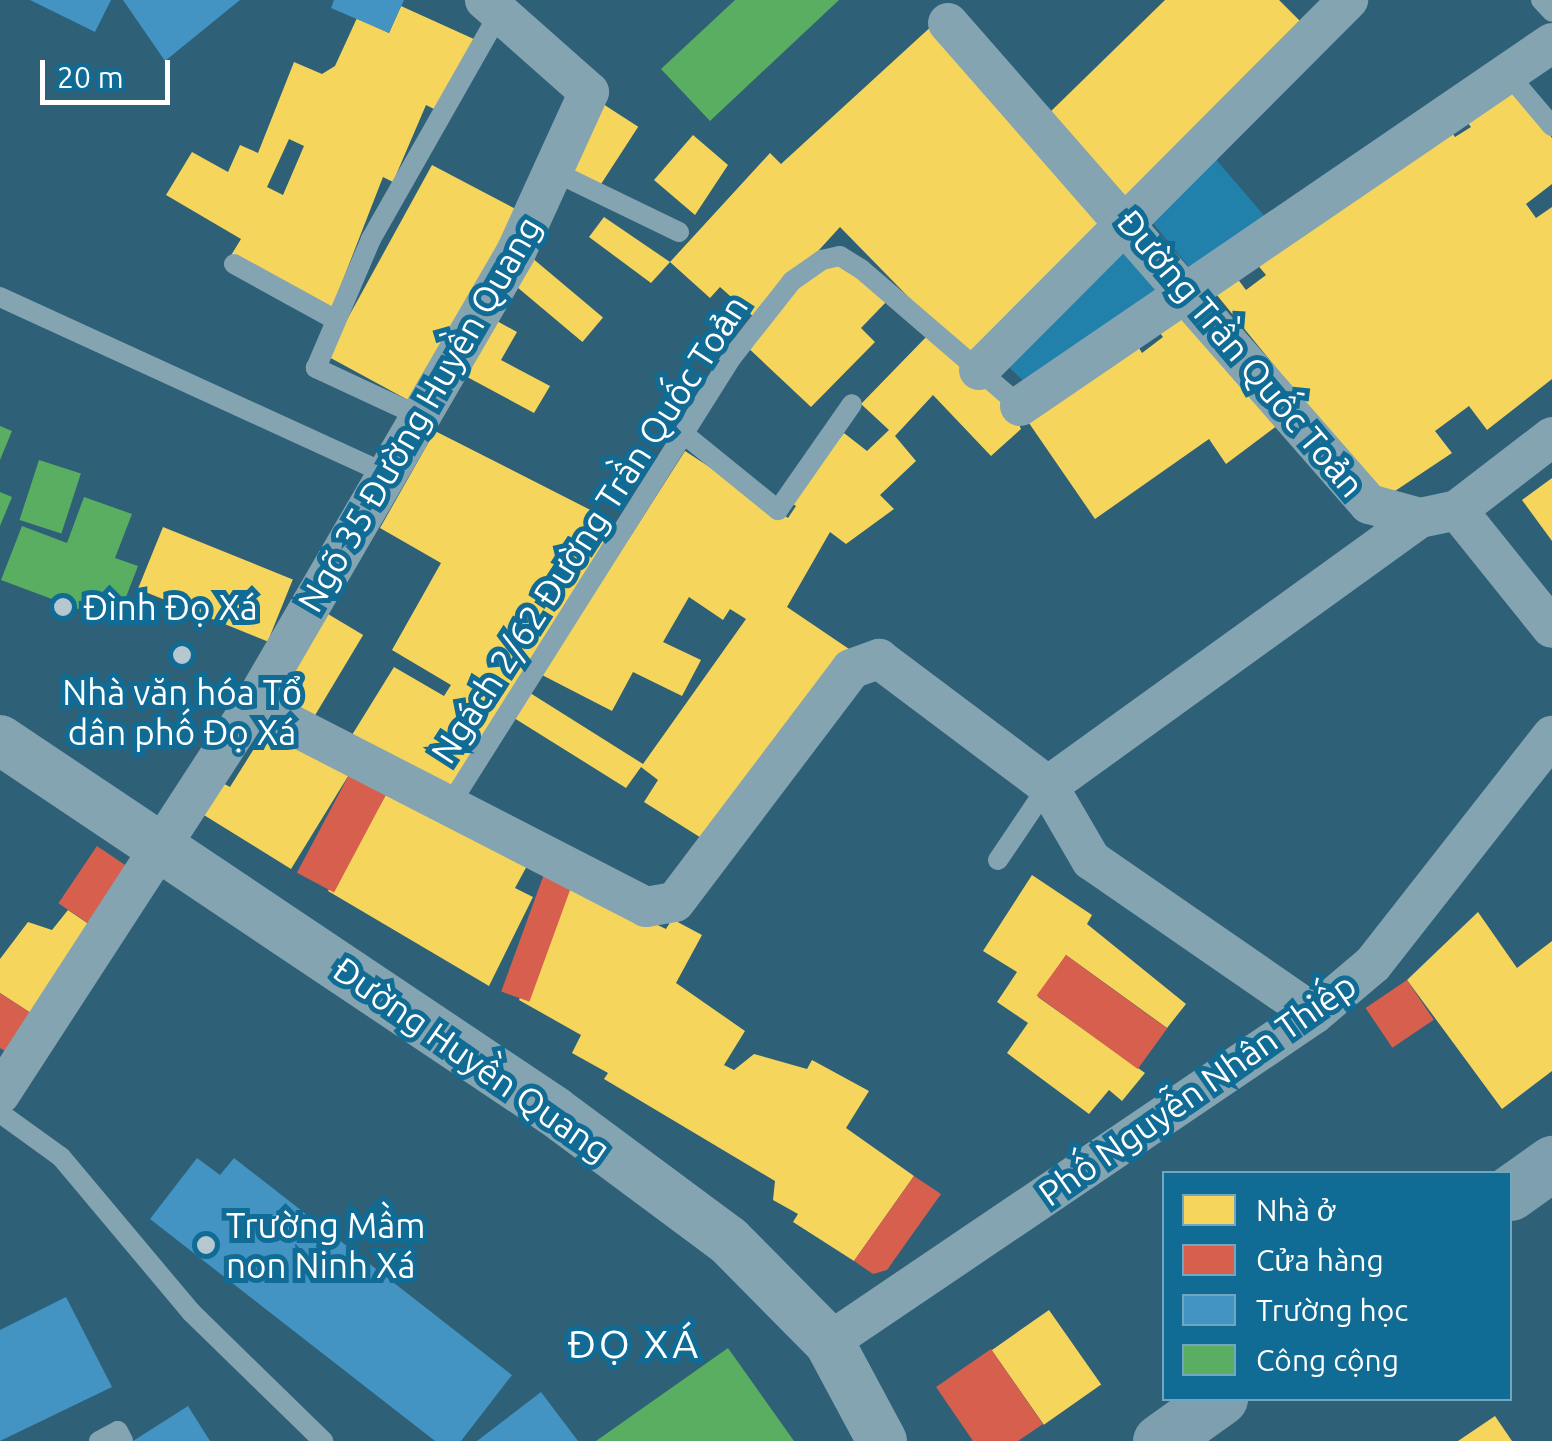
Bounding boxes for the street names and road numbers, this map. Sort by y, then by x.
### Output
street label: Đường Trần Quốc Toản [1109,201,1373,505]
street label: Ngõ 35 Đường Huyền Quang [288,209,550,619]
street label: Ngách 2/62 Đường Trần Quốc Toản [422,287,756,771]
street label: Đường Huyền Quang [326,948,618,1170]
street label: Phố Nguyễn Nhân Thiếp [1030,964,1364,1214]

